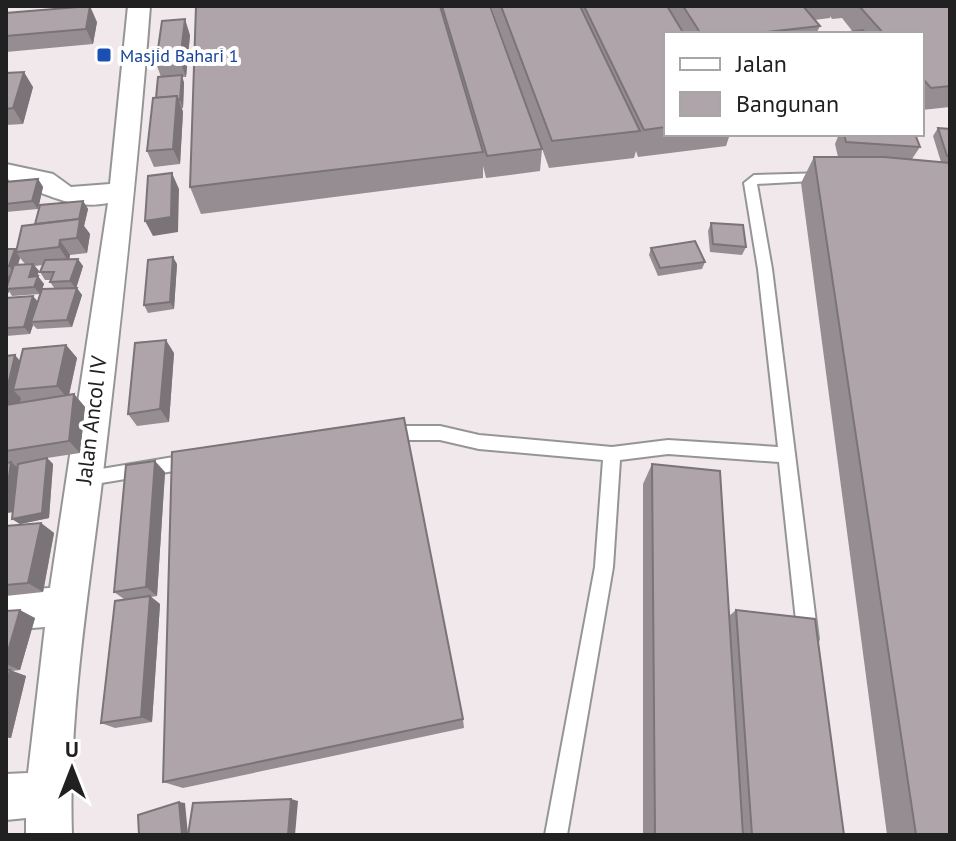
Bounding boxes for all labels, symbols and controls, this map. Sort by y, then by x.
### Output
legend [664,32,924,136]
place label: Masjid Bahari 1 [120,44,239,67]
marker: Masjid Bahari 1 [95,46,113,64]
text: Jalan [735,48,787,79]
text: Bangunan [736,88,839,119]
street label: Jalan Ancol IV [69,354,113,487]
north arrow [32,729,112,809]
text: U [65,735,79,763]

